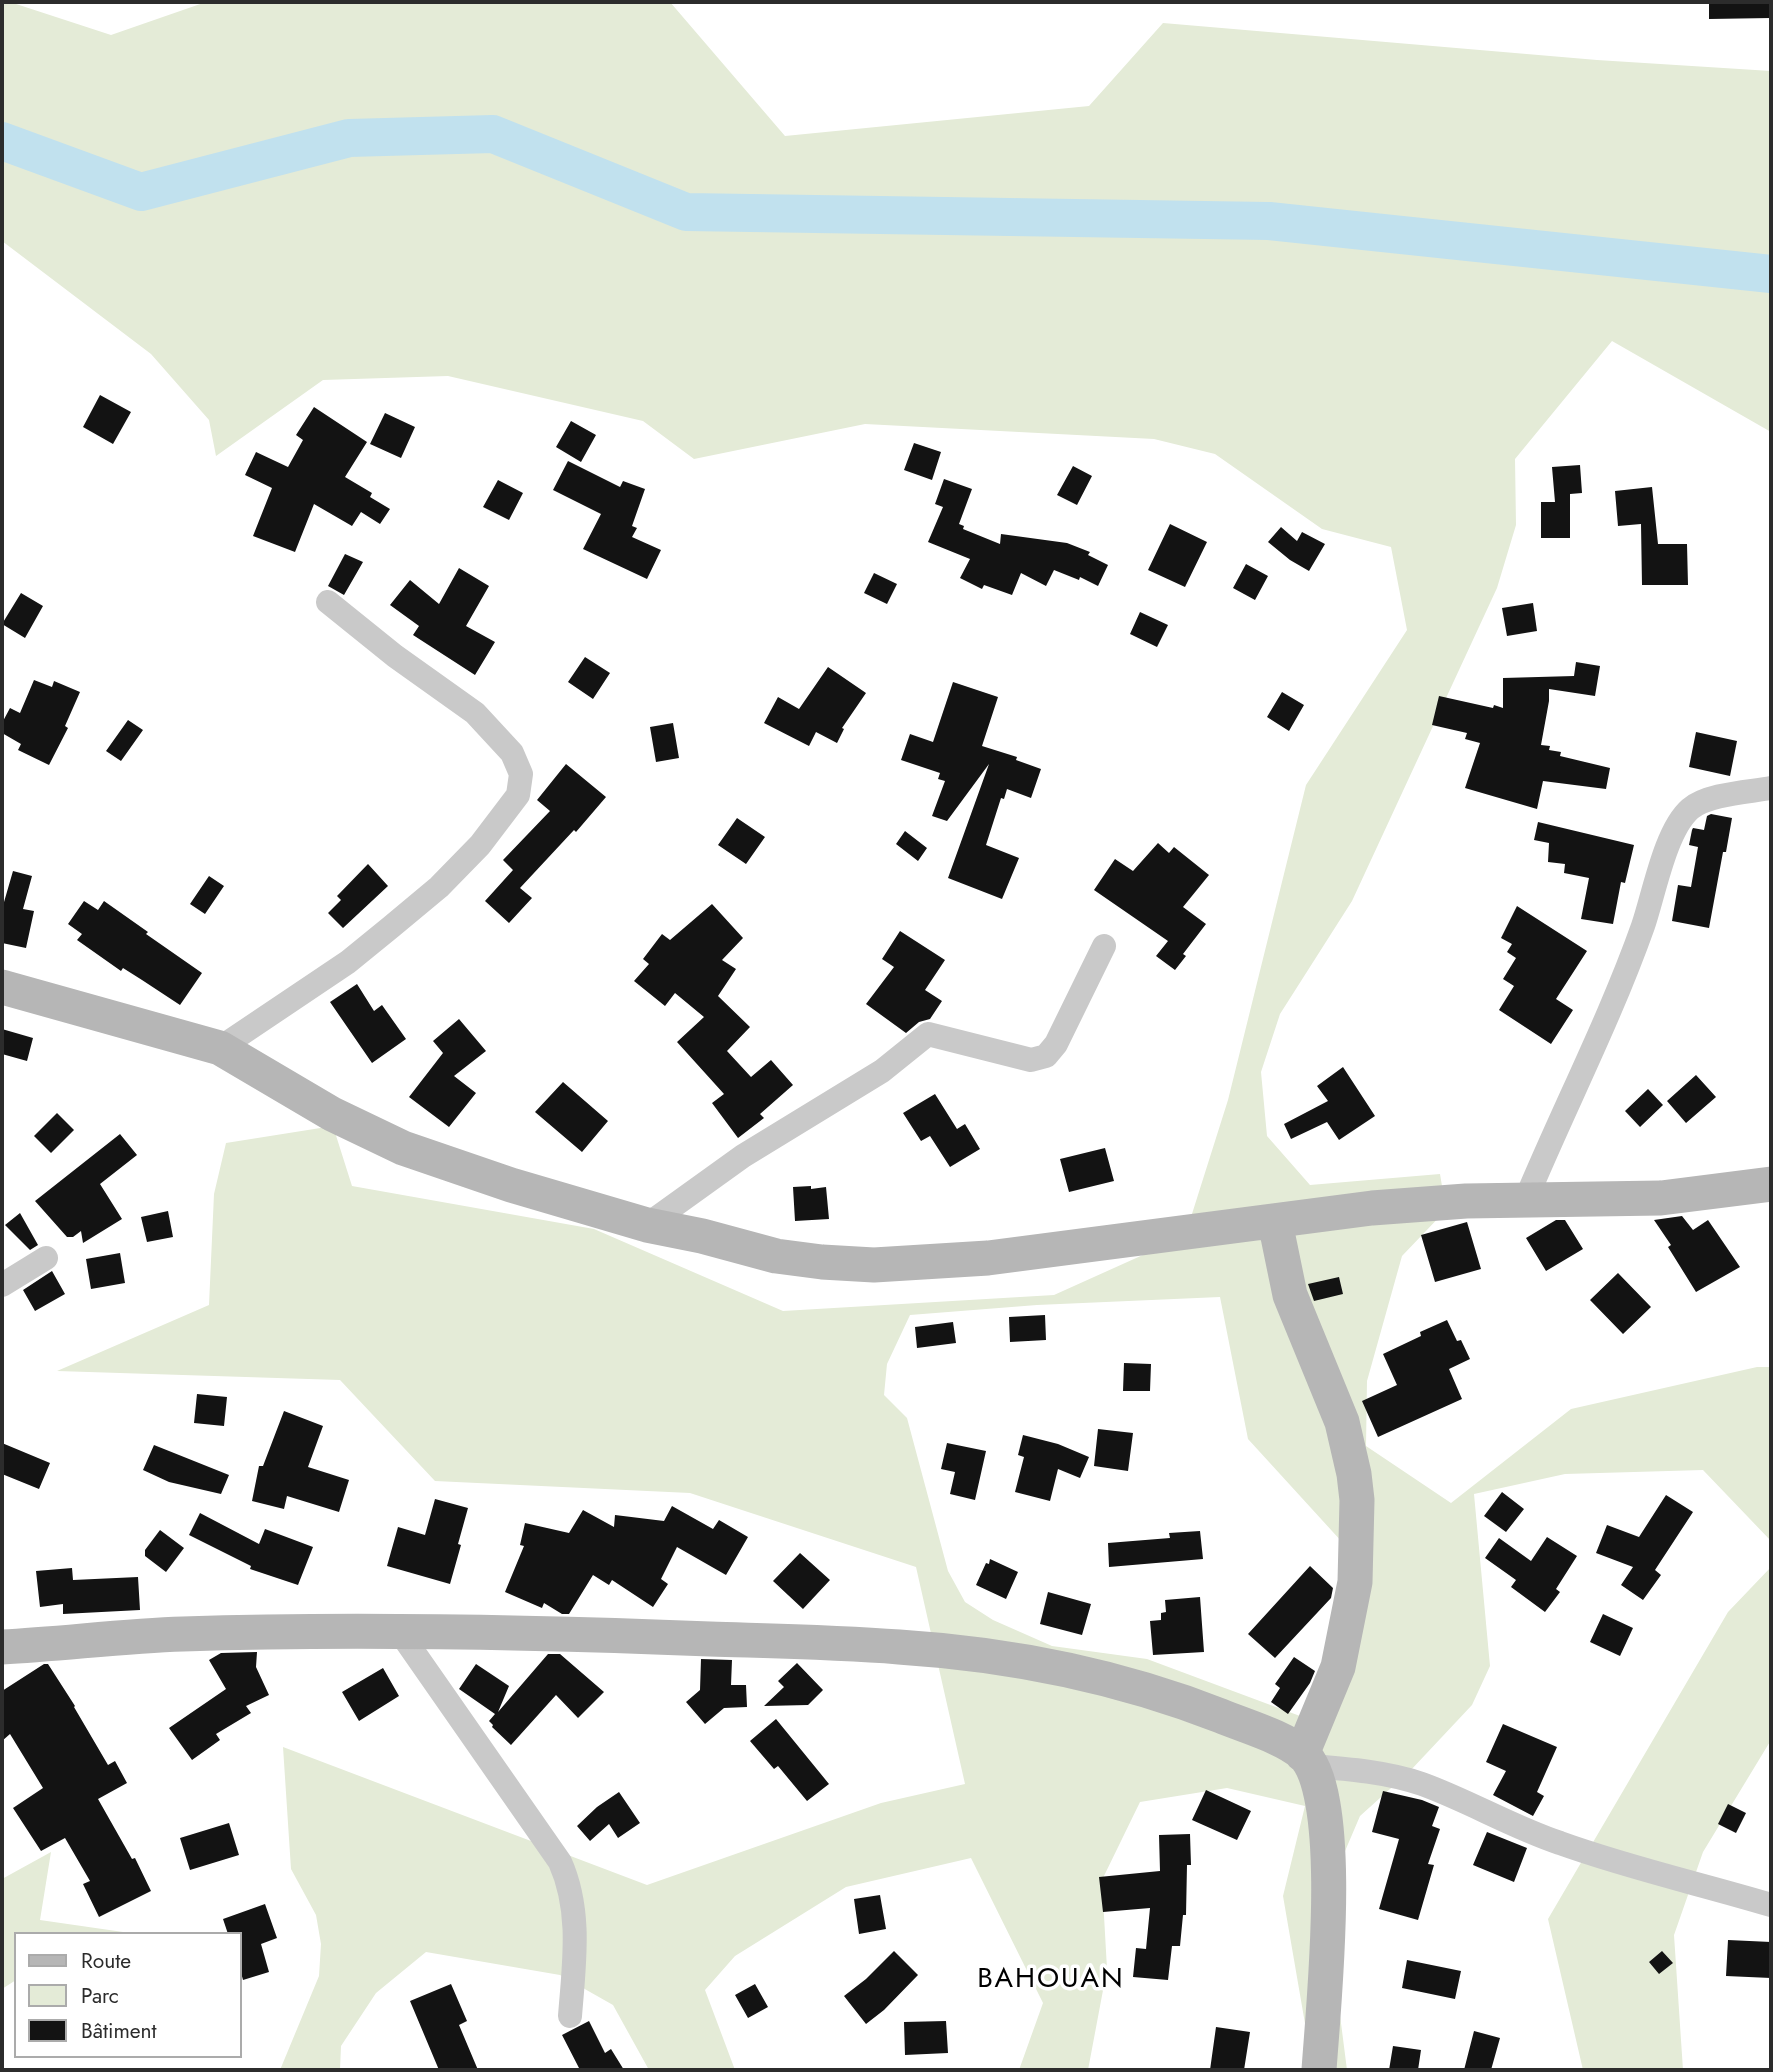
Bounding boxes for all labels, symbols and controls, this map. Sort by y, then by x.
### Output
legend [14,1932,242,2058]
text: Route [81,1946,131,1976]
district label: BAHOUAN [978,1963,1124,1997]
text: Parc [81,1981,119,2011]
text: Bâtiment [81,2016,157,2046]

